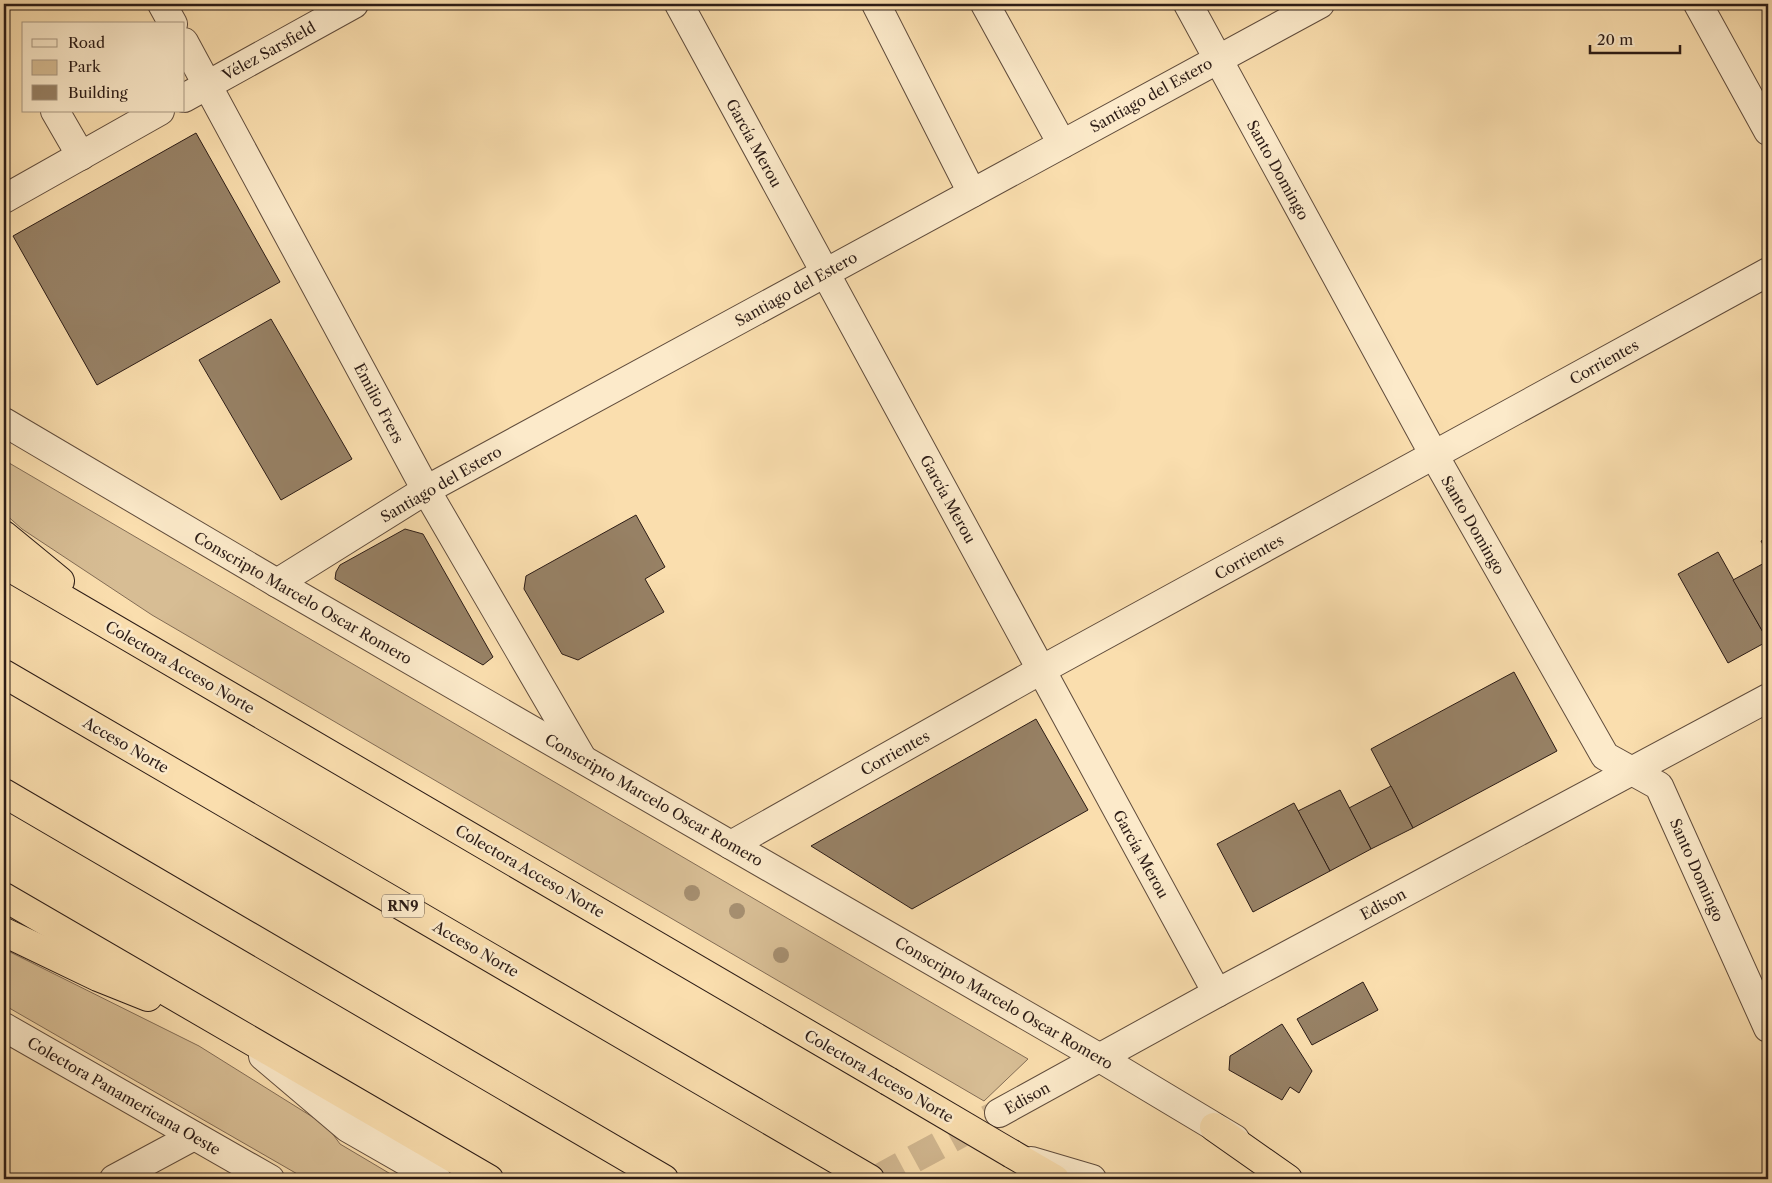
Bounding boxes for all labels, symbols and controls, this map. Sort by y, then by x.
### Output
street label: Vélez Sarsfield [218,18,319,85]
legend [22,22,185,112]
scale bar [1590,22,1680,54]
text: 20 m [1597,30,1633,49]
text: Road [68,33,105,52]
street label: Santiago del Estero [1087,54,1215,136]
text: Park [68,57,102,76]
text: Building [68,83,128,102]
street label: García Merou [722,96,786,190]
street label: Santo Domingo [1243,117,1313,223]
street label: Santiago del Estero [732,248,860,330]
street label: Corrientes [1566,335,1642,389]
street label: Emilio Frers [350,360,408,446]
street label: Santiago del Estero [377,442,505,526]
street label: García Merou [916,452,980,546]
street label: Santo Domingo [1437,472,1509,578]
street label: Conscripto Marcelo Oscar Romero [191,528,415,668]
street label: Corrientes [1211,530,1287,584]
street label: Colectora Acceso Norte [102,616,258,718]
street label: Acceso Norte [79,712,172,777]
street label: Corrientes [857,726,933,780]
street label: Conscripto Marcelo Oscar Romero [542,730,766,870]
street label: García Merou [1109,807,1173,901]
street label: Santo Domingo [1666,815,1728,925]
street label: Colectora Acceso Norte [452,820,608,922]
street label: Edison [1357,884,1410,924]
road number: RN9 [382,894,424,918]
street label: Acceso Norte [429,916,522,981]
street label: Conscripto Marcelo Oscar Romero [892,933,1116,1073]
street label: Colectora Acceso Norte [801,1025,957,1127]
street label: Colectora Panamericana Oeste [24,1033,224,1159]
street label: Edison [1001,1077,1054,1118]

